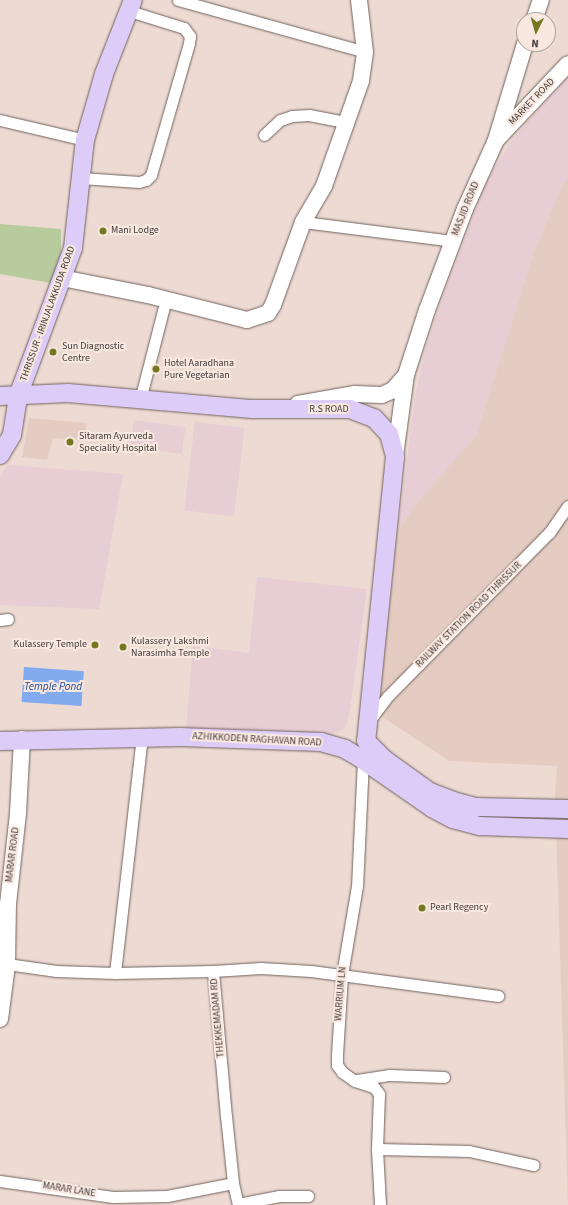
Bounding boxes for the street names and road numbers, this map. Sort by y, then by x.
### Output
street label: MARKET ROAD [507,76,557,128]
street label: MASJID ROAD [450,180,482,238]
street label: THRISSUR - IRINJALAKKUDA ROAD [18,245,78,383]
street label: R.S ROAD [309,404,349,416]
street label: RAILWAY STATION ROAD THRISSUR [414,560,524,670]
street label: AZHIKKODEN RAGHAVAN ROAD [192,731,322,749]
street label: MARAR ROAD [4,827,22,883]
street label: WARRIUM LN [333,966,349,1022]
street label: THEKKEMADAM RD [209,978,227,1058]
street label: MARAR LANE [42,1180,96,1200]

